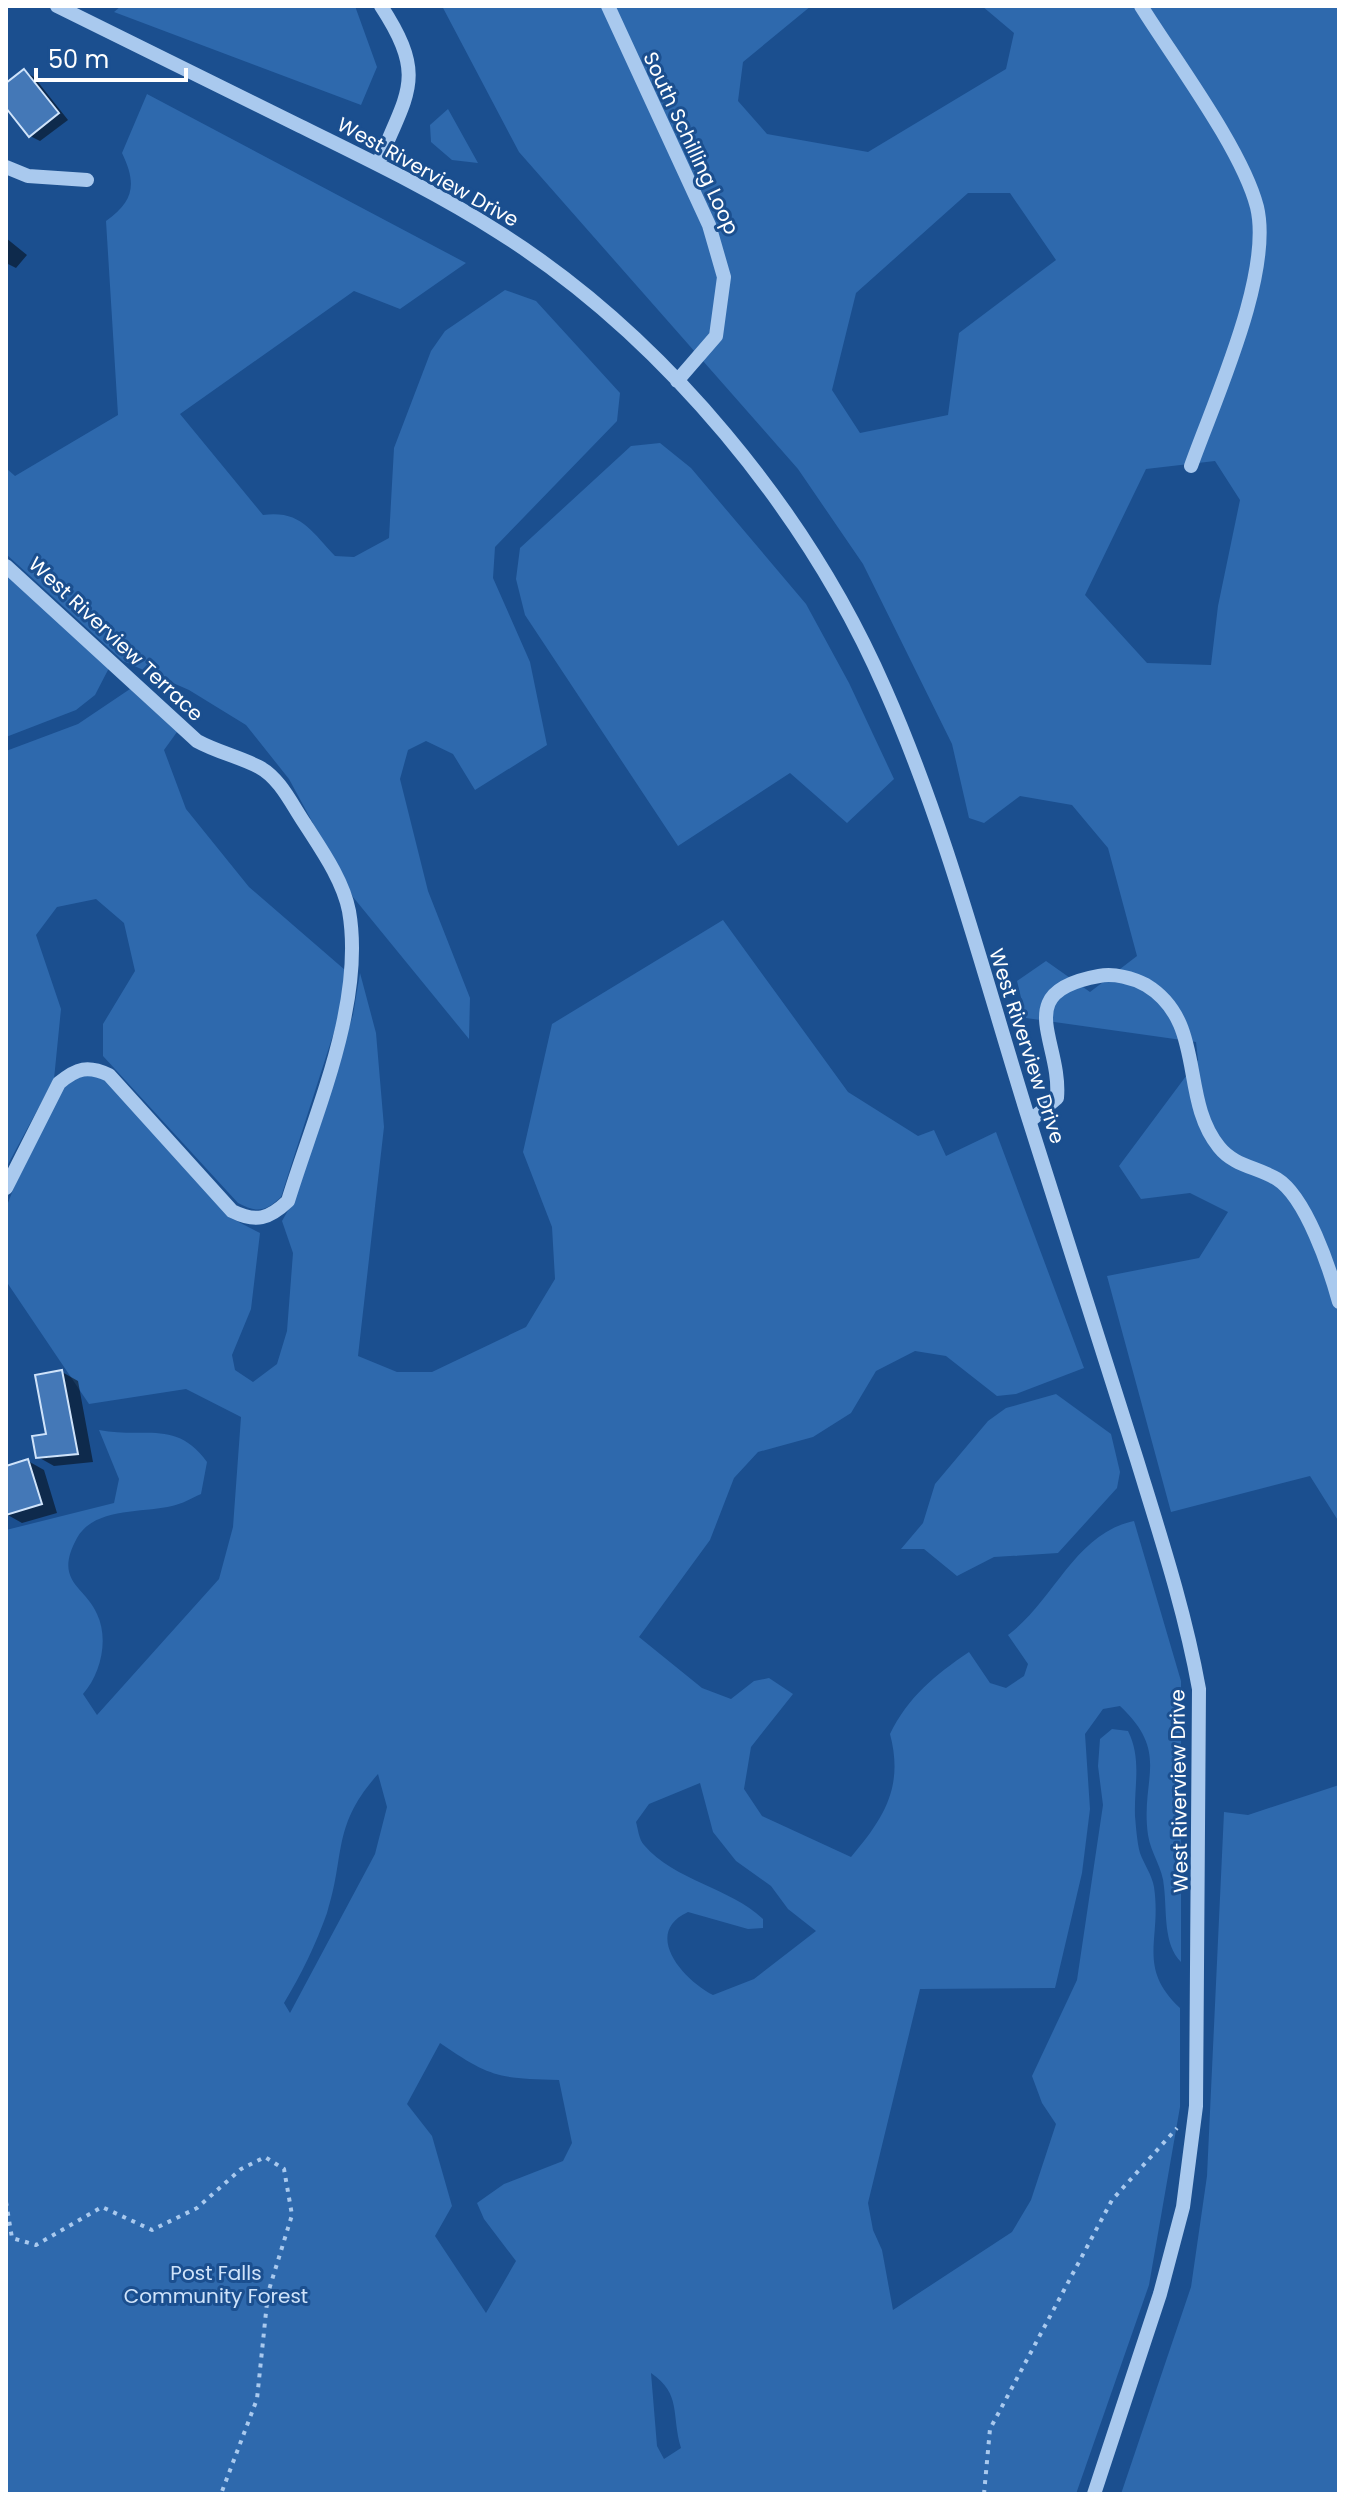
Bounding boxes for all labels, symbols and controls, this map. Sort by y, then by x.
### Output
scale bar [36,32,186,82]
text: 50 m [48,43,109,76]
street label: South Schilling Loop [636,47,746,239]
street label: West Riverview Drive [332,110,524,234]
street label: West Riverview Terrace [22,550,210,728]
street label: West Riverview Drive [982,945,1072,1147]
street label: West Riverview Drive [1163,1689,1195,1893]
park label: Post Falls Community Forest [124,2259,308,2310]

